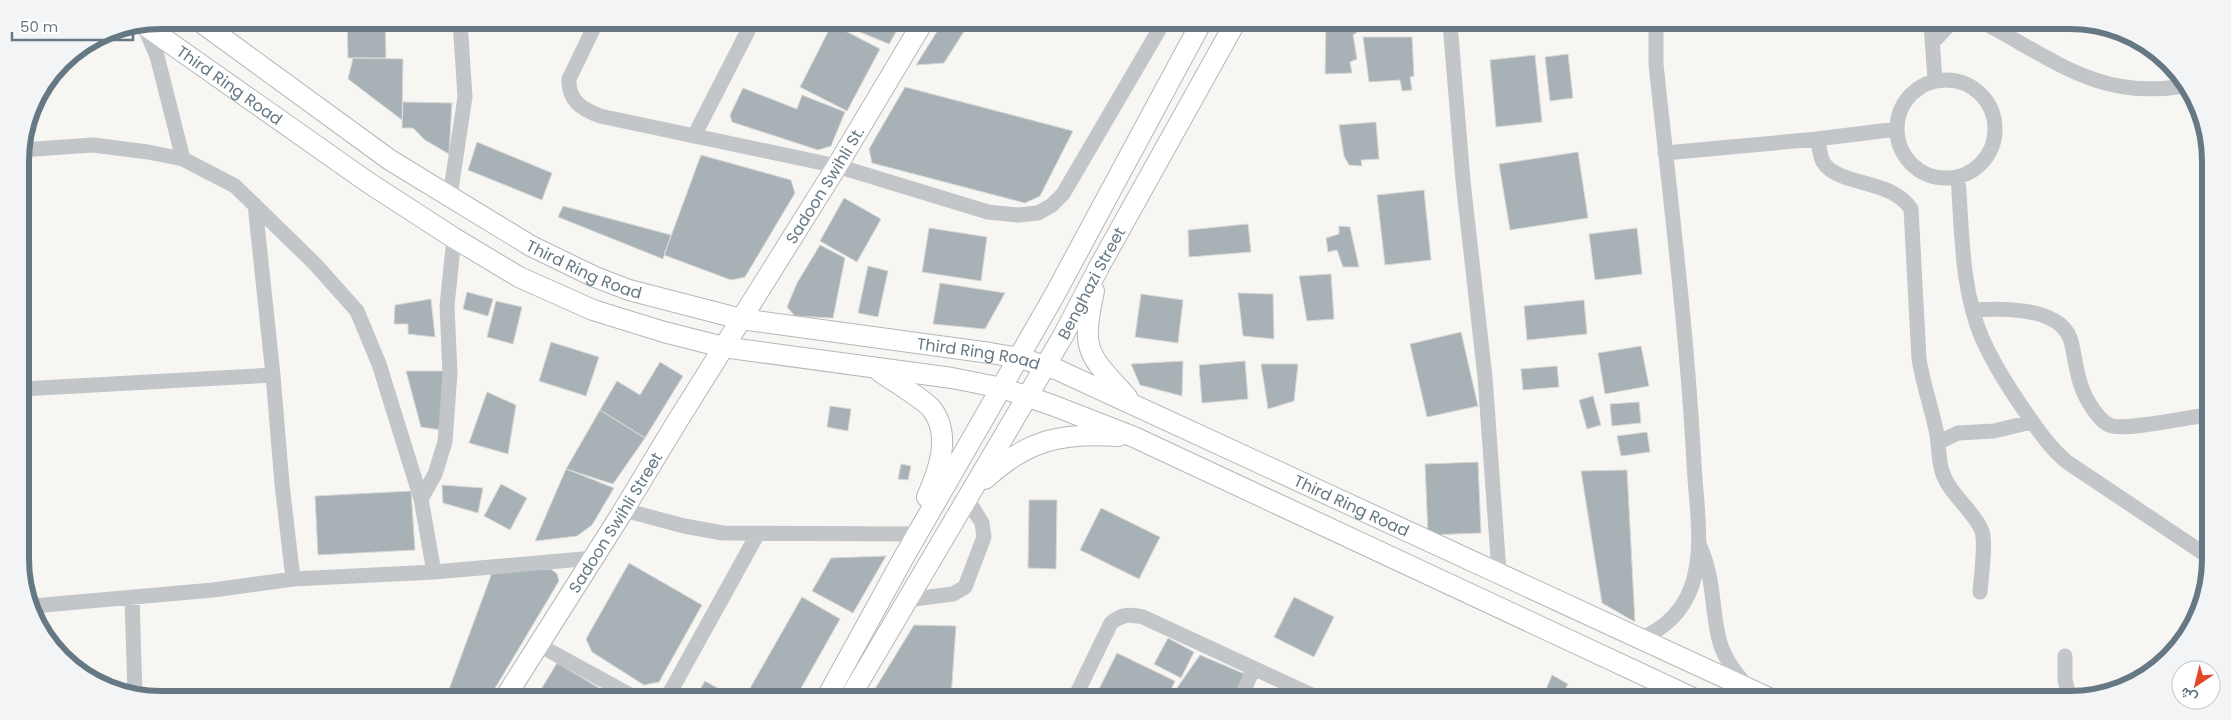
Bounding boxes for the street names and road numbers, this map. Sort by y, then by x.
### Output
street label: Third Ring Road [172,40,287,130]
street label: Sadoon Swihli St. [780,122,869,248]
street label: Benghazi Street [1052,223,1131,343]
street label: Third Ring Road [522,234,644,304]
street label: Third Ring Road [916,332,1043,375]
street label: Sadoon Swihli Street [563,448,668,597]
street label: Third Ring Road [1290,469,1413,542]

